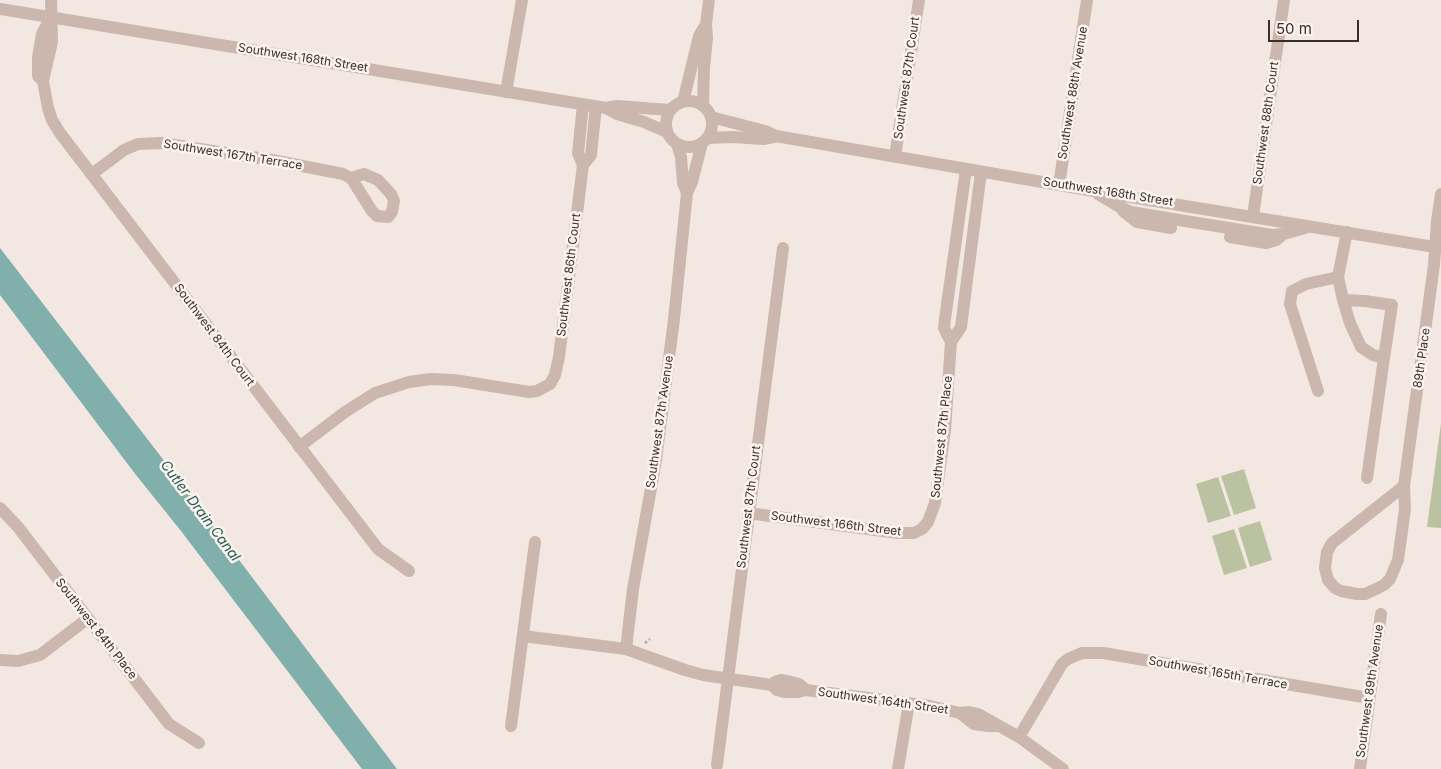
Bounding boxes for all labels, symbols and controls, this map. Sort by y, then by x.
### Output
scale bar [1271,10,1362,42]
street label: Southwest 87th Court [891,16,923,140]
text: 50 m [1276,19,1312,38]
street label: Southwest 88th Avenue [1055,25,1091,161]
street label: Southwest 168th Street [237,41,369,75]
street label: Southwest 88th Court [1250,61,1282,185]
street label: Southwest 167th Terrace [163,137,303,173]
street label: Southwest 168th Street [1042,175,1174,209]
street label: Southwest 86th Court [554,212,584,338]
street label: Southwest 84th Court [171,281,257,389]
street label: 89th Place [1411,327,1433,389]
street label: Southwest 87th Avenue [644,355,676,489]
street label: Southwest 87th Place [928,375,956,499]
street label: Southwest 87th Court [734,445,764,569]
water label: Cutler Drain Canal [157,457,243,565]
street label: Southwest 166th Street [770,509,902,539]
street label: Southwest 84th Place [52,576,140,682]
street label: Southwest 89th Avenue [1353,623,1387,759]
street label: Southwest 165th Terrace [1147,654,1289,692]
street label: Southwest 164th Street [817,685,949,717]

